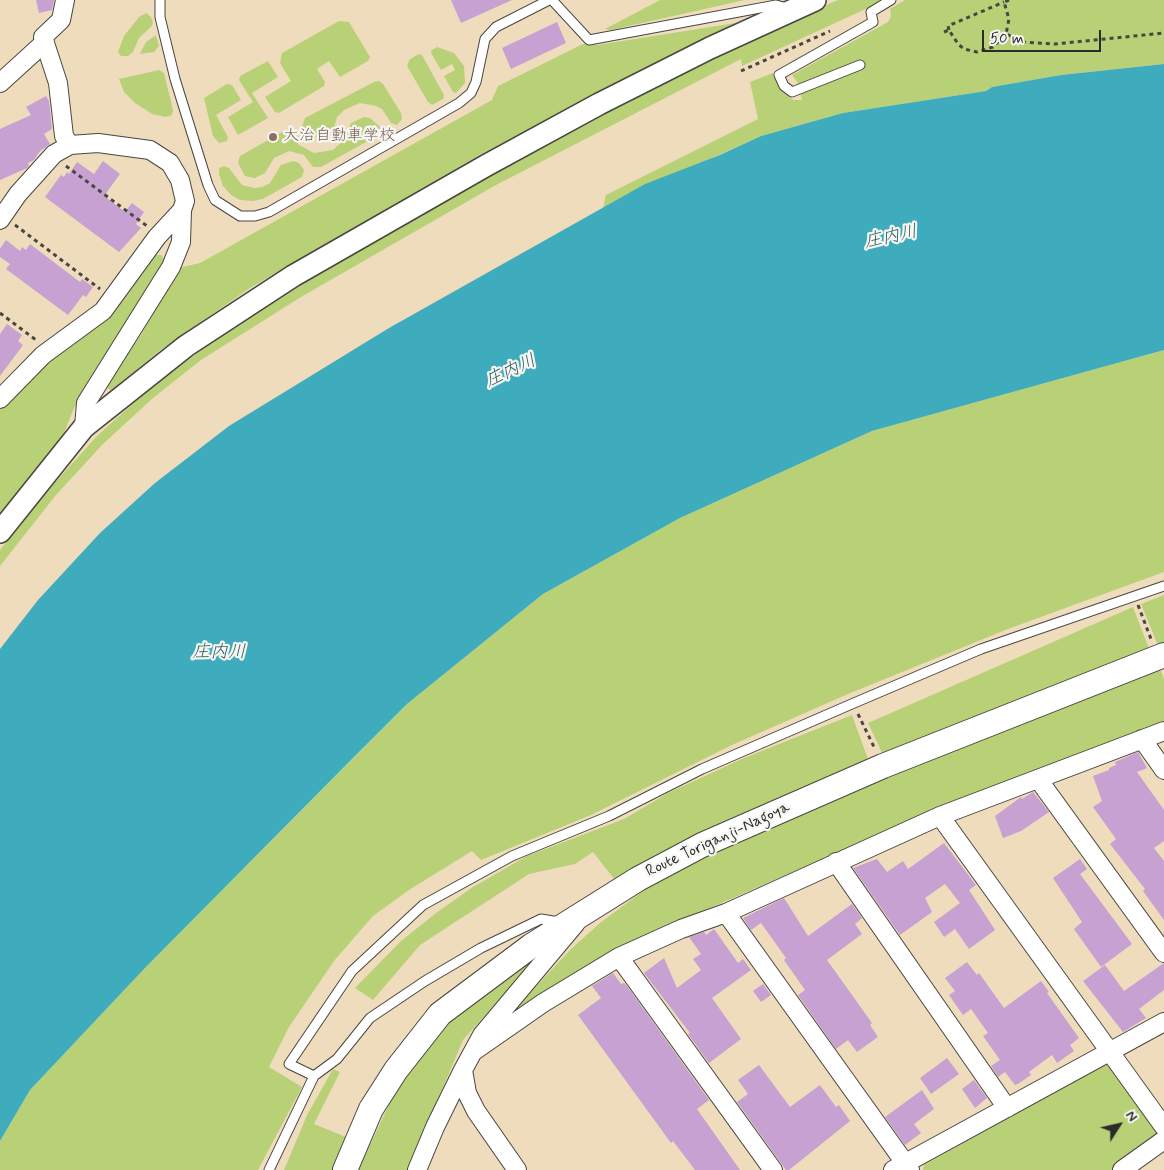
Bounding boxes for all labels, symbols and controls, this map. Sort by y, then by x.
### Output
scale bar [984,20,1103,52]
text: 50 m [990,29,1024,49]
place label: 大治自動車学校 [283,127,395,147]
marker: 大治自動車学校 [267,131,279,143]
water label: 庄内川 [862,222,920,254]
water label: 庄内川 [482,351,540,393]
water label: 庄内川 [192,642,246,664]
street label: Route Toriganji-Nagoya [643,798,793,882]
north arrow [1094,1100,1144,1150]
text: N [1121,1107,1141,1125]

